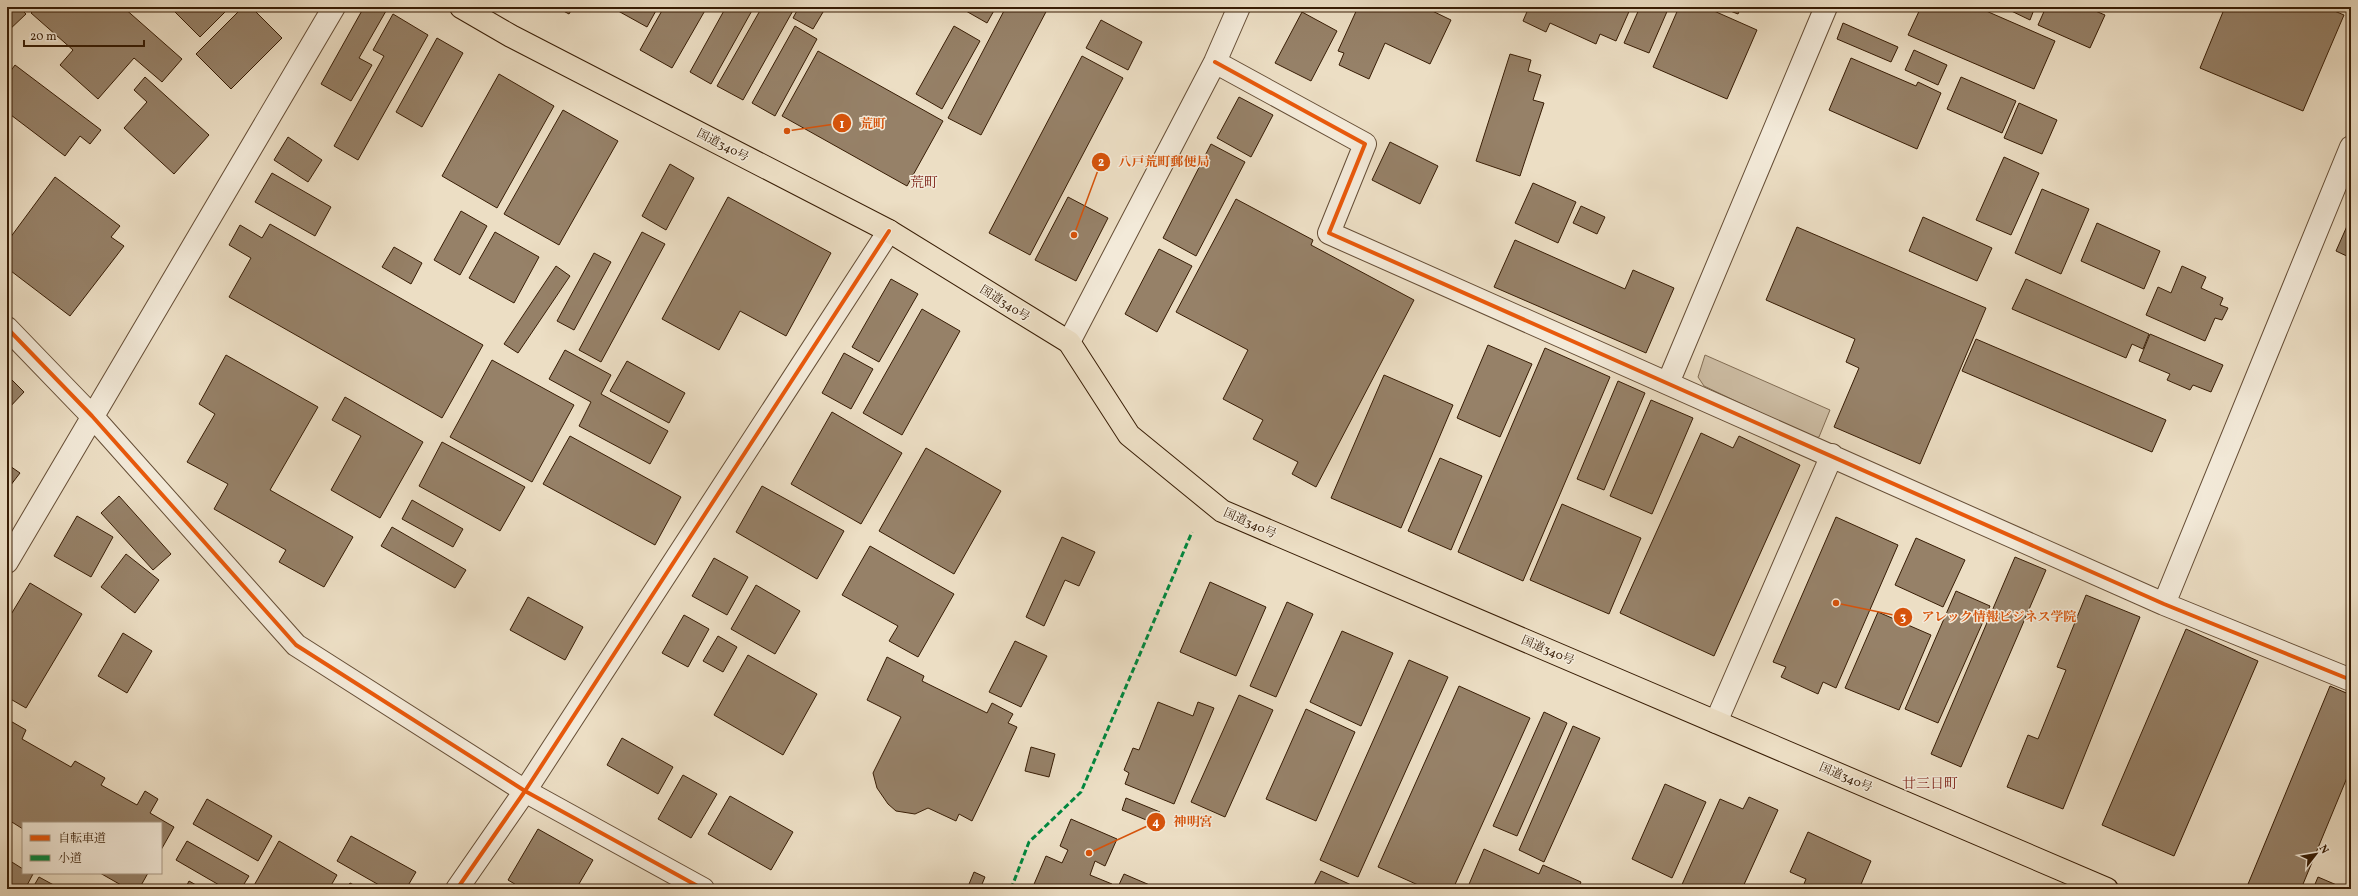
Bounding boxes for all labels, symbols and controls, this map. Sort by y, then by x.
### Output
scale bar [24,22,144,48]
text: 20 m [30,29,57,45]
callout: 荒町 [832,111,894,136]
text: 荒町 [860,116,886,134]
text: 1 [840,117,845,133]
street label: 国道340号 [694,126,751,166]
callout: 八戸荒町郵便局 [1091,149,1218,174]
text: 八戸荒町郵便局 [1118,154,1210,172]
text: 2 [1098,155,1104,171]
district label: 荒町 [910,174,938,193]
street label: 国道340号 [976,282,1033,326]
street label: 国道340号 [1221,505,1279,543]
callout: アレック情報ビジネス学院 [1893,604,2085,629]
text: アレック情報ビジネス学院 [1922,609,2076,627]
text: 3 [1900,610,1906,626]
street label: 国道340号 [1519,633,1577,669]
street label: 国道340号 [1817,760,1875,796]
district label: 廿三日町 [1902,775,1958,794]
callout: 神明宮 [1146,809,1221,834]
text: 神明宮 [1173,814,1213,832]
text: 4 [1152,815,1160,831]
legend [22,822,162,874]
text: 自転車道 [58,831,106,847]
north arrow [2296,834,2336,874]
text: N [2315,842,2332,857]
text: 小道 [58,851,82,867]

